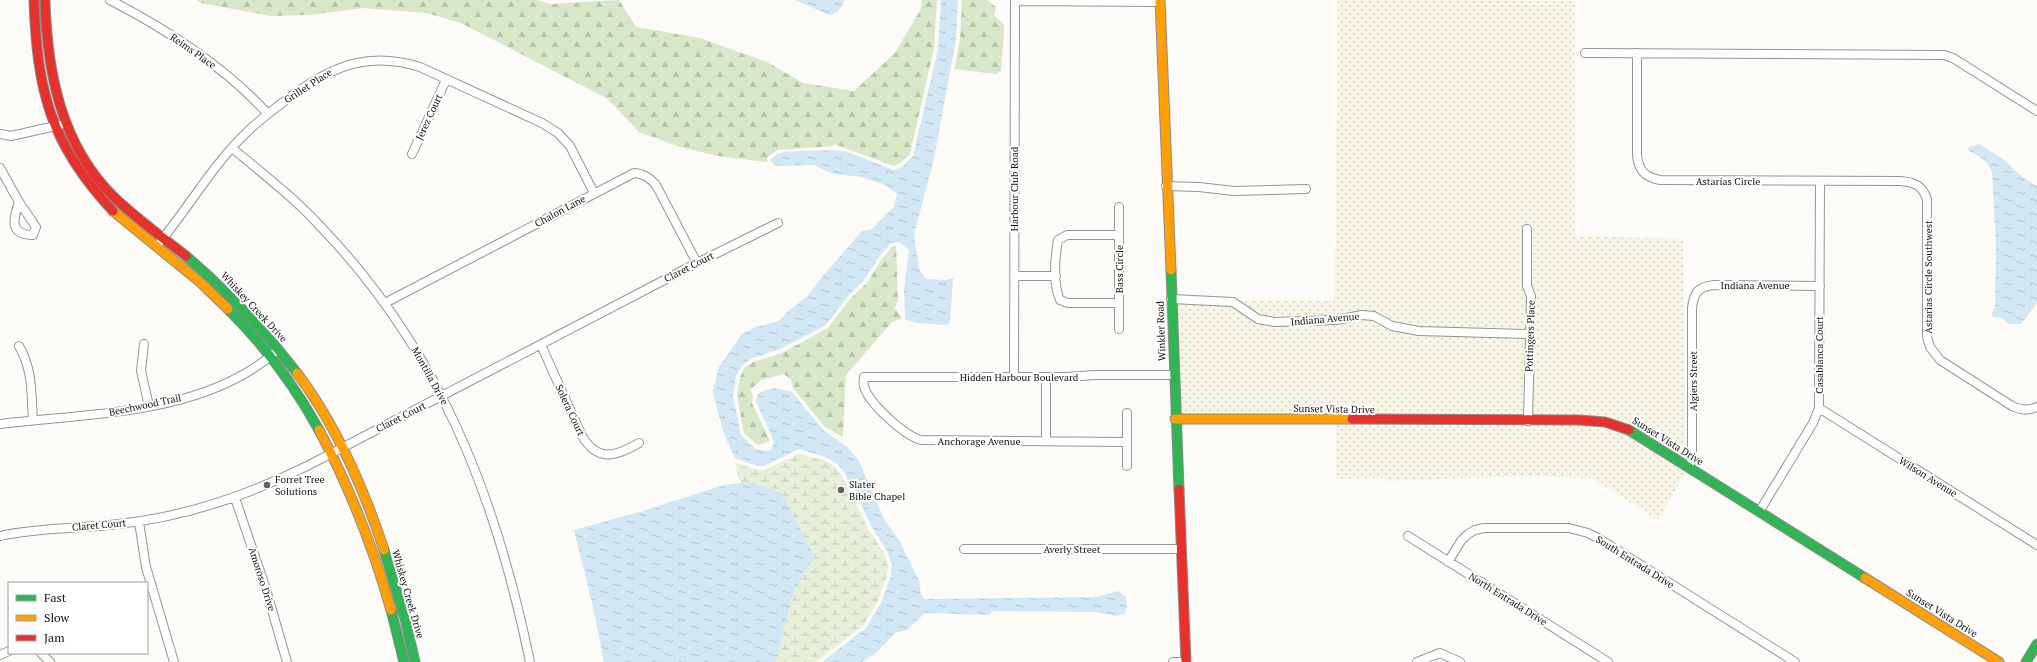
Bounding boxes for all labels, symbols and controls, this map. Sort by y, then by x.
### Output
street label: Reims Place [168,30,218,72]
street label: Grillet Place [282,66,334,106]
street label: Jerez Court [413,92,445,142]
street label: Harbour Club Road [1008,146,1021,231]
street label: Astarias Circle [1696,175,1760,188]
street label: Chalon Lane [532,192,588,230]
street label: Astarias Circle Southwest [1922,220,1935,334]
street label: Bass Circle [1113,245,1126,293]
street label: Claret Court [662,249,717,285]
street label: Whiskey Creek Drive [218,269,290,345]
street label: Indiana Avenue [1720,279,1790,292]
street label: Winkler Road [1153,300,1169,361]
street label: Pottingers Place [1522,300,1538,372]
street label: Indiana Avenue [1290,310,1360,328]
street label: Casablanca Court [1813,316,1826,394]
street label: Montilla Drive [409,345,451,407]
street label: Algiers Street [1687,351,1700,411]
street label: Hidden Harbour Boulevard [960,371,1079,384]
street label: Solera Court [552,382,588,438]
street label: Beechwood Trail [108,391,182,419]
street label: Claret Court [374,399,429,435]
street label: Sunset Vista Drive [1293,402,1375,416]
street label: Sunset Vista Drive [1630,414,1706,468]
street label: Anchorage Avenue [938,435,1021,448]
street label: Wilson Avenue [1897,454,1959,500]
place label: Forret Tree Solutions [275,473,325,498]
place label: Slater Bible Chapel [849,478,905,503]
marker: Forret Tree Solutions [262,480,272,490]
marker: Slater Bible Chapel [836,485,846,495]
street label: Claret Court [71,516,127,534]
street label: South Entrada Drive [1593,533,1677,591]
street label: Averly Street [1043,543,1101,556]
street label: Amoroso Drive [246,545,278,613]
street label: Whiskey Creek Drive [389,548,427,640]
street label: North Entrada Drive [1466,570,1550,628]
legend [8,582,148,654]
street label: Sunset Vista Drive [1904,586,1980,640]
text: Fast [44,590,67,605]
text: Slow [44,610,70,625]
text: Jam [44,630,65,645]

